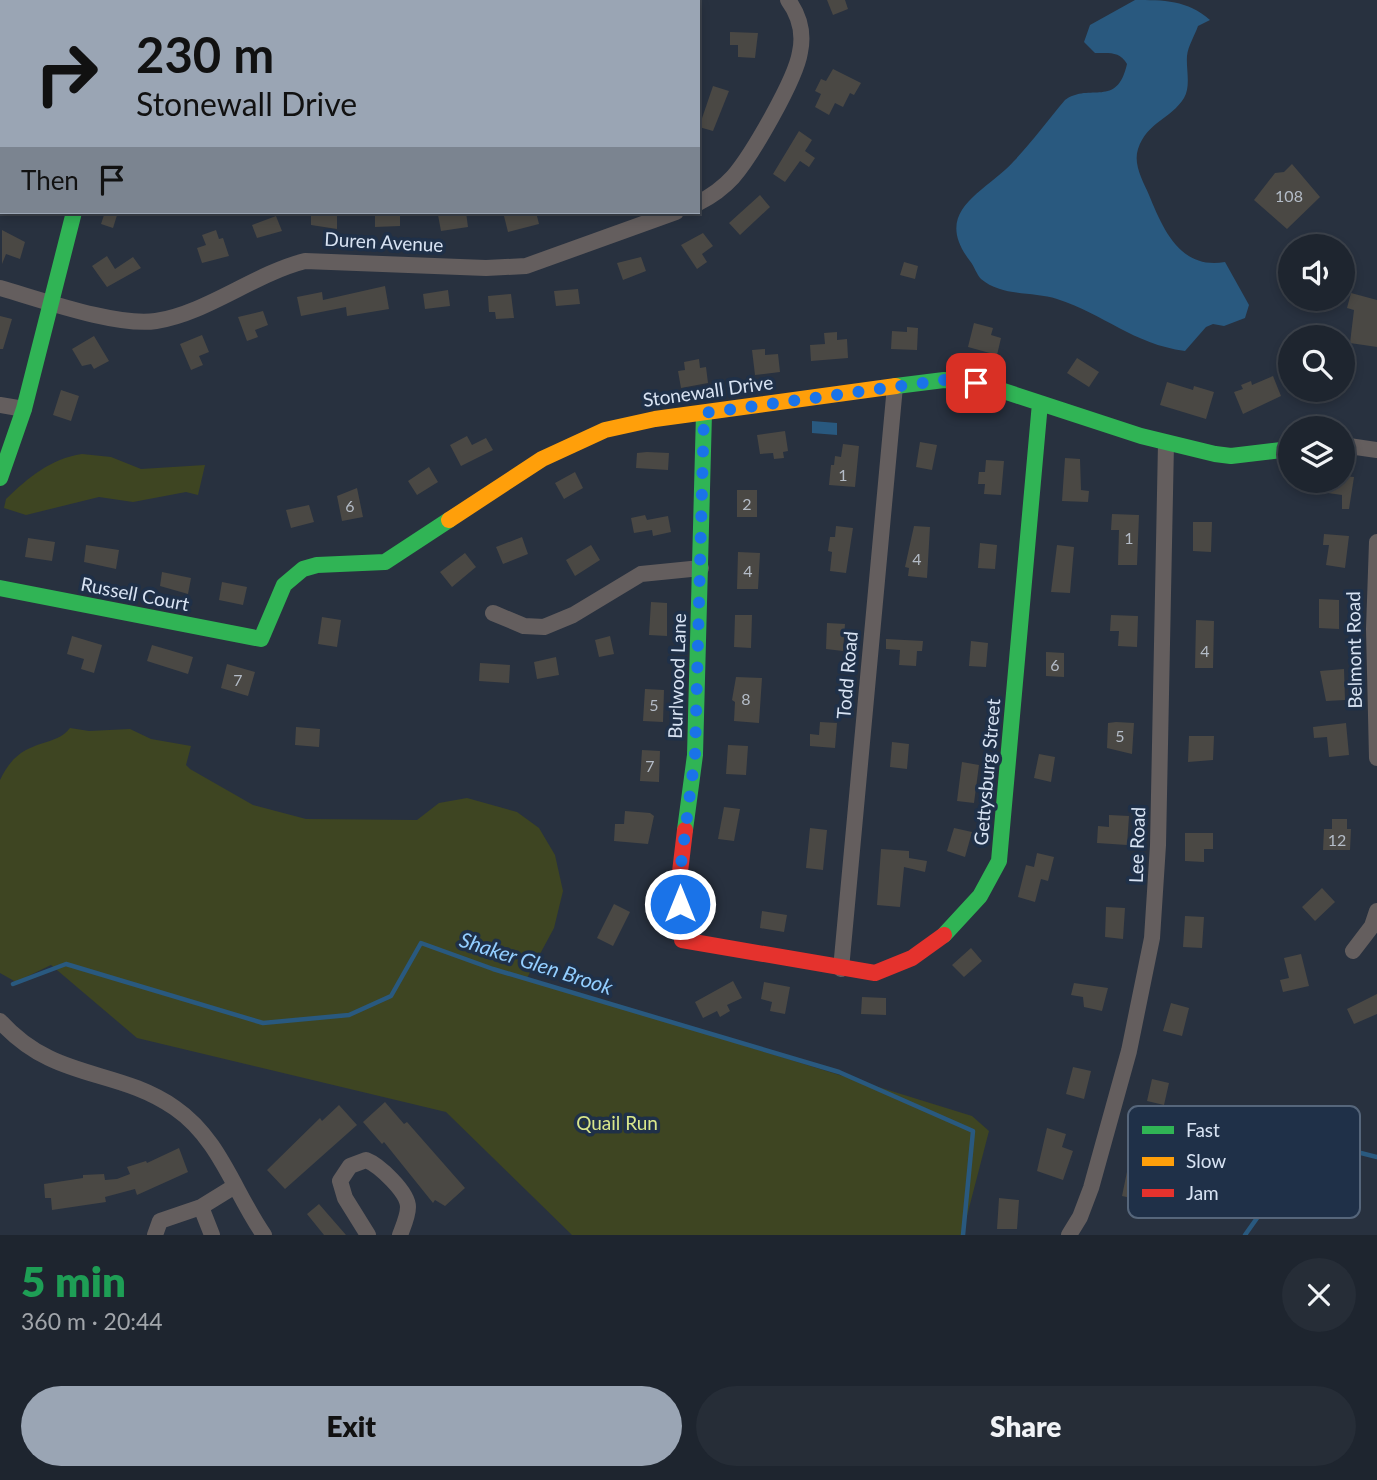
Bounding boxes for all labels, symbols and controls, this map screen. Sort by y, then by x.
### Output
text: 230 m [136,25,274,83]
icon: right [21,28,112,119]
text: Stonewall Drive [136,84,357,123]
icon: arrive [93,161,131,199]
text: Then [21,164,79,196]
house number: 108 [1275,186,1303,205]
street label: Duren Avenue [324,227,444,256]
map controls [1278,234,1355,493]
button: sound [1278,234,1355,311]
button: search [1278,325,1355,402]
pin [946,353,1006,413]
icon: arrive [957,364,995,402]
street label: Stonewall Drive [641,370,775,411]
button: layers [1278,416,1355,493]
house number: 1 [838,465,848,484]
house number: 2 [742,494,752,513]
house number: 6 [345,496,355,515]
house number: 1 [1124,528,1134,547]
house number: 4 [912,549,922,568]
house number: 4 [743,561,753,580]
street label: Russell Court [79,572,191,615]
street label: Belmont Road [1341,591,1366,709]
street label: Burlwood Lane [663,613,690,739]
street label: Todd Road [831,630,862,720]
house number: 4 [1200,641,1210,660]
house number: 6 [1050,655,1060,674]
house number: 7 [233,670,243,689]
house number: 8 [741,689,751,708]
house number: 5 [649,695,659,714]
street label: Gettysburg Street [969,697,1004,846]
house number: 5 [1115,726,1125,745]
house number: 7 [645,756,655,775]
street label: Lee Road [1124,807,1149,883]
house number: 12 [1328,830,1346,849]
position arrow [643,867,717,941]
water label: Shaker Glen Brook [457,926,617,999]
legend [1128,1106,1360,1218]
park label: Quail Run [576,1111,658,1134]
text: Fast [1186,1118,1220,1141]
text: Slow [1186,1149,1226,1172]
text: Jam [1186,1181,1219,1204]
text: 5 min [21,1256,126,1306]
button: close [1282,1258,1356,1332]
text: 360 m · 20:44 [21,1307,163,1335]
button: Exit [21,1386,682,1466]
button: Share [696,1386,1356,1466]

